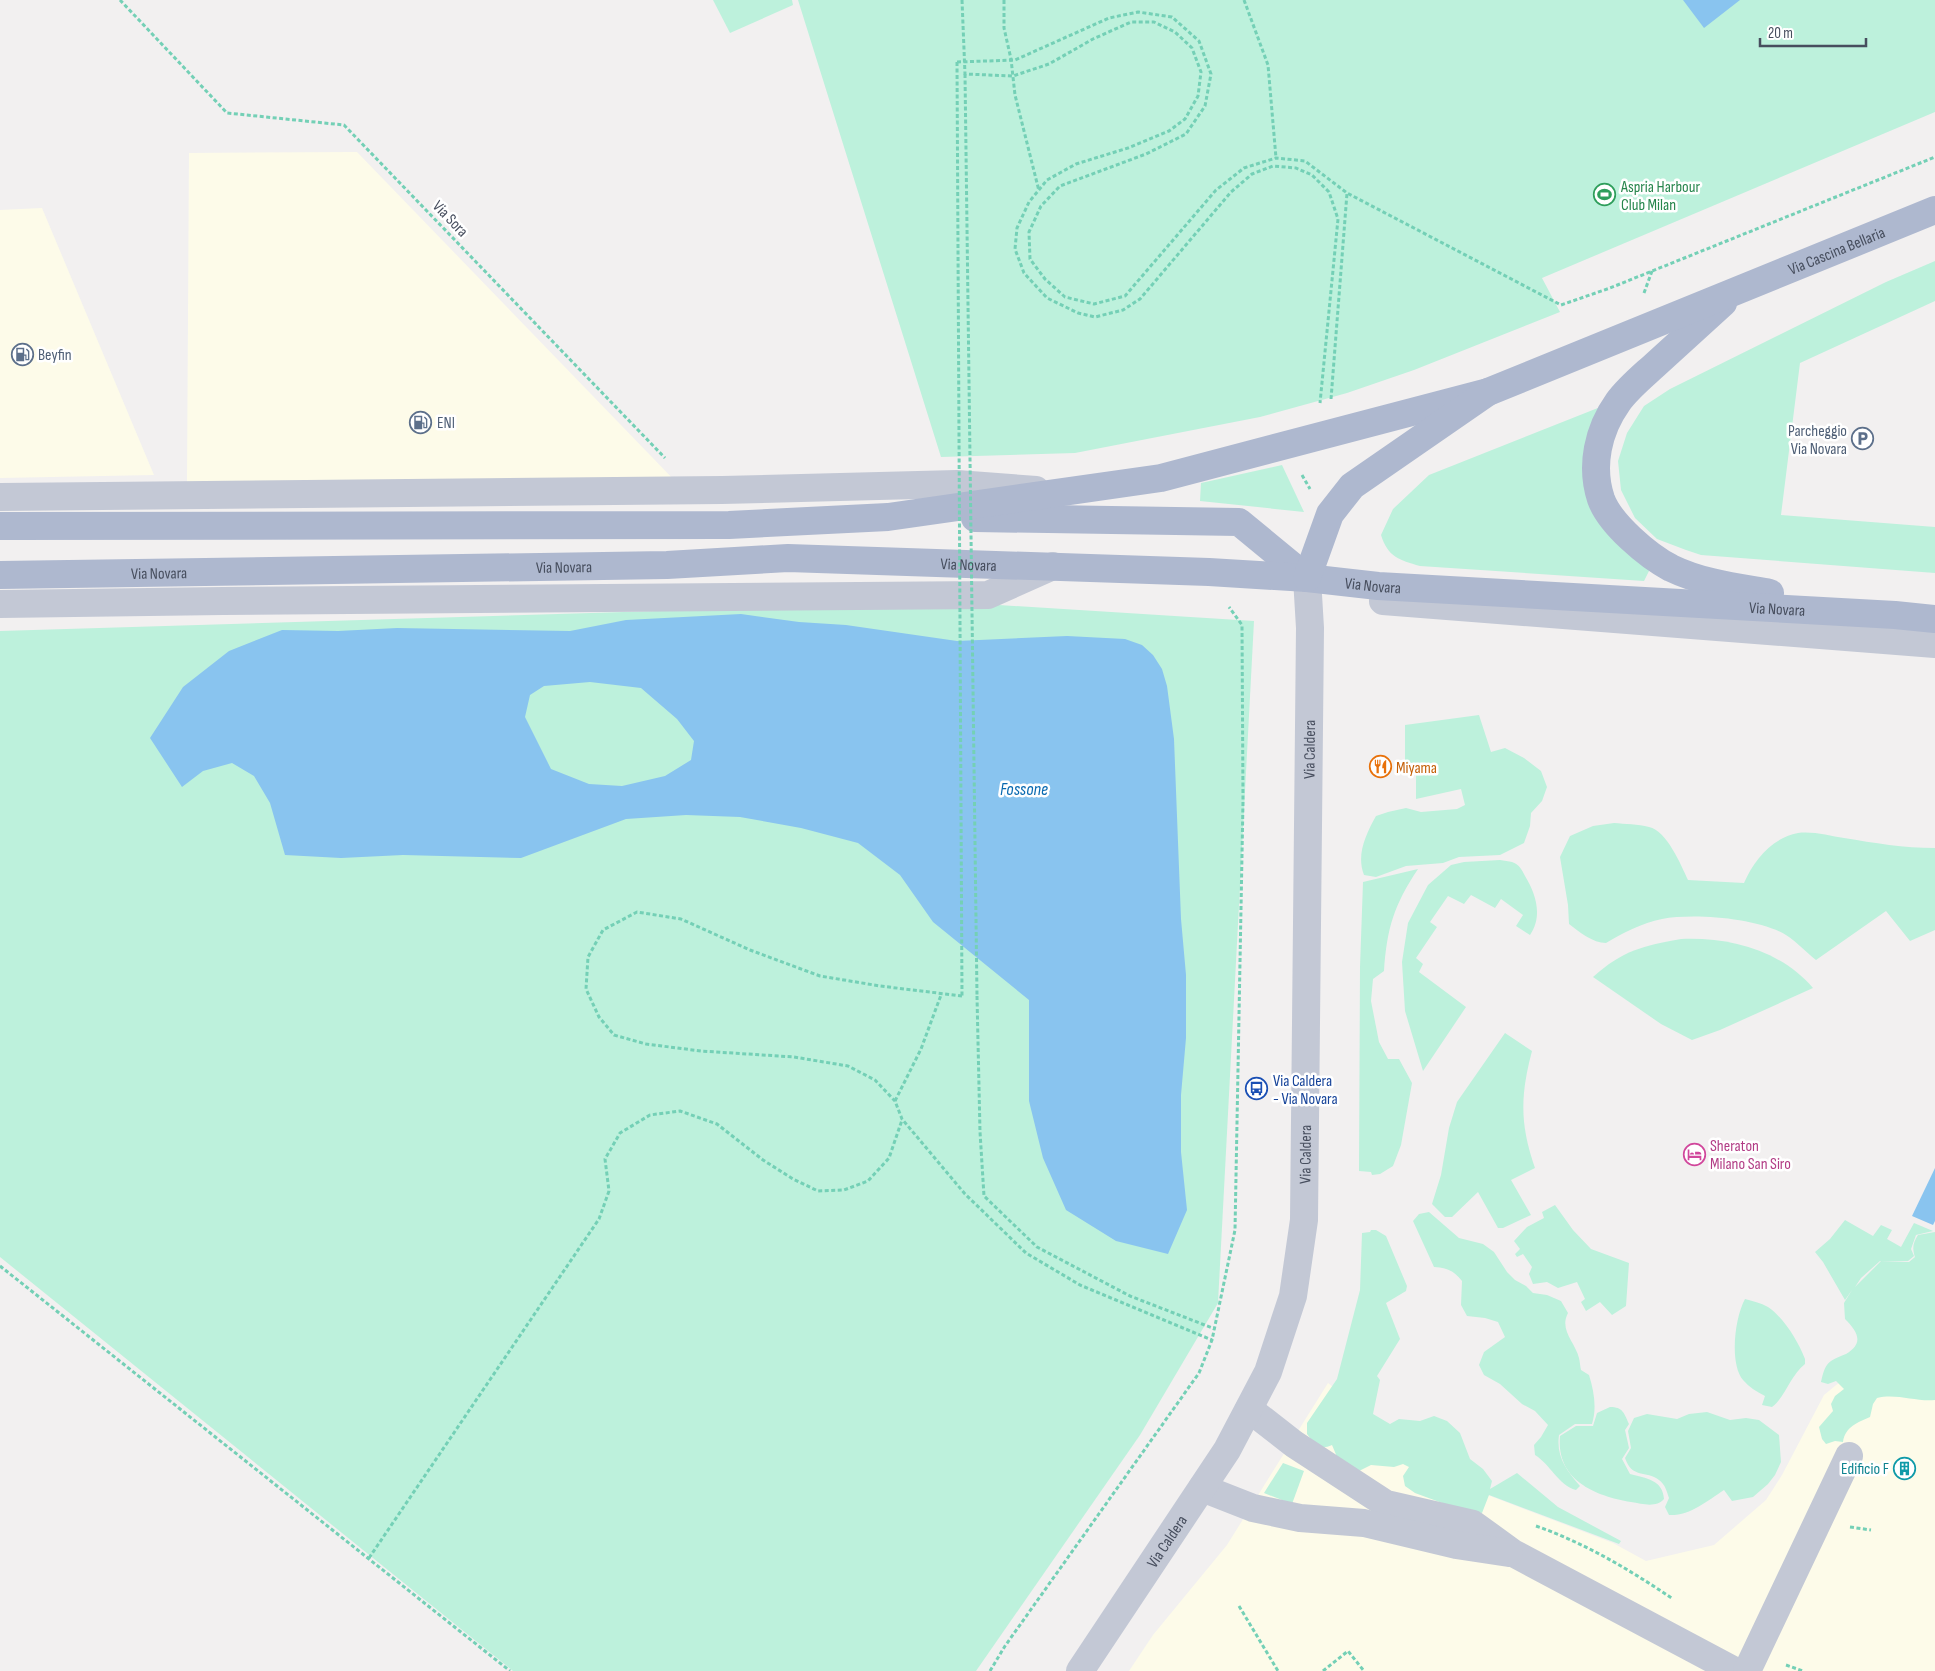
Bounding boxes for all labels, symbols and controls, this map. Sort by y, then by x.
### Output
scale bar [1760,15,1866,47]
text: 20 m [1768,24,1793,43]
place label: Aspria Harbour Club Milan [1620,178,1700,215]
sports icon: Aspria Harbour Club Milan [1593,183,1617,207]
street label: Via Sora [428,197,472,241]
street label: Via Cascina Bellaria [1786,223,1888,280]
fuel station icon: Beyfin [10,342,34,366]
place label: Beyfin [38,346,72,365]
fuel station icon: ENI [409,410,433,434]
place label: ENI [437,414,455,433]
place label: Parcheggio Via Novara [1788,422,1847,459]
parking icon: Parcheggio Via Novara [1851,427,1875,451]
street label: Via Novara [940,555,997,576]
street label: Via Novara [536,558,592,578]
street label: Via Novara [131,564,187,584]
street label: Via Novara [1344,574,1401,598]
street label: Via Novara [1749,599,1806,621]
street label: Via Caldera [1300,720,1320,779]
restaurant icon: Miyama [1368,755,1392,779]
place label: Miyama [1396,759,1437,778]
water label: Fossone [1000,779,1048,800]
place label: Via Caldera - Via Novara [1273,1072,1338,1109]
bus stop icon: Via Caldera - Via Novara [1245,1077,1269,1101]
street label: Via Caldera [1296,1125,1316,1184]
place label: Sheraton Milano San Siro [1710,1137,1791,1174]
hotel icon: Sheraton Milano San Siro [1682,1142,1706,1166]
building icon: Edificio F [1893,1456,1917,1480]
place label: Edificio F [1841,1460,1889,1479]
street label: Via Caldera [1143,1512,1192,1572]

